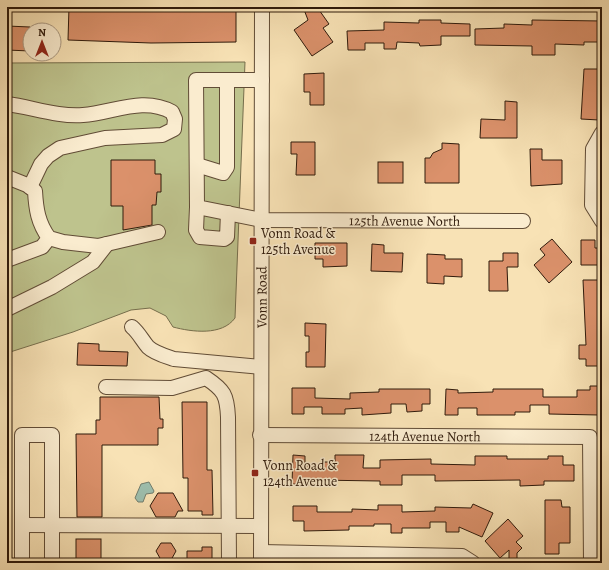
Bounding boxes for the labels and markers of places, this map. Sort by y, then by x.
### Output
place label: Vonn Road & 125th Avenue [260,224,335,259]
marker: Vonn Road & 125th Avenue [248,236,258,246]
place label: Vonn Road & 124th Avenue [262,456,337,491]
marker: Vonn Road & 124th Avenue [250,468,260,478]

